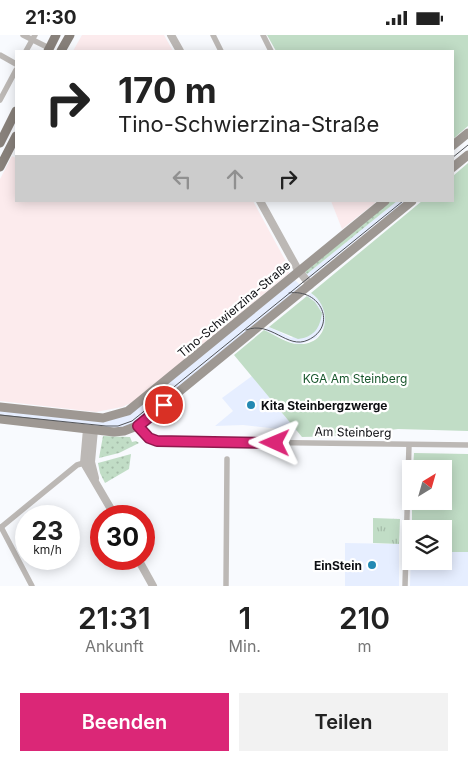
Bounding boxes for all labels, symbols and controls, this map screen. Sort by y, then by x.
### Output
text: 21:30 [25,6,77,29]
text: 170 m [118,69,217,111]
icon: right [35,70,100,135]
text: Tino-Schwierzina-Straße [118,111,379,137]
icon: left [168,165,196,193]
icon: ahead [221,165,249,193]
icon: right [274,165,302,193]
street label: Tino-Schwierzina-Straße [175,257,293,361]
park label: KGA Am Steinberg [303,371,407,386]
pin [143,384,185,426]
icon: arrive [150,391,178,419]
place label: Kita Steinbergzwerge [261,398,388,413]
marker: Kita Steinbergzwerge [245,399,257,411]
position arrow [248,416,300,468]
street label: Am Steinberg [315,424,391,440]
north arrow [402,460,452,510]
map controls [402,460,452,570]
speed limit sign: 30 [90,505,155,570]
text: 23 [32,516,63,546]
button: layers [402,520,452,570]
text: km/h [33,542,62,557]
place label: EinStein [314,558,362,573]
marker: EinStein [366,559,378,571]
text: 21:31 [78,600,151,636]
text: 1 [238,600,251,636]
text: 210 [339,600,390,636]
text: Ankunft [85,636,144,656]
text: Min. [229,636,261,656]
text: m [357,636,371,656]
button: Beenden [20,693,229,751]
button: Teilen [239,693,448,751]

